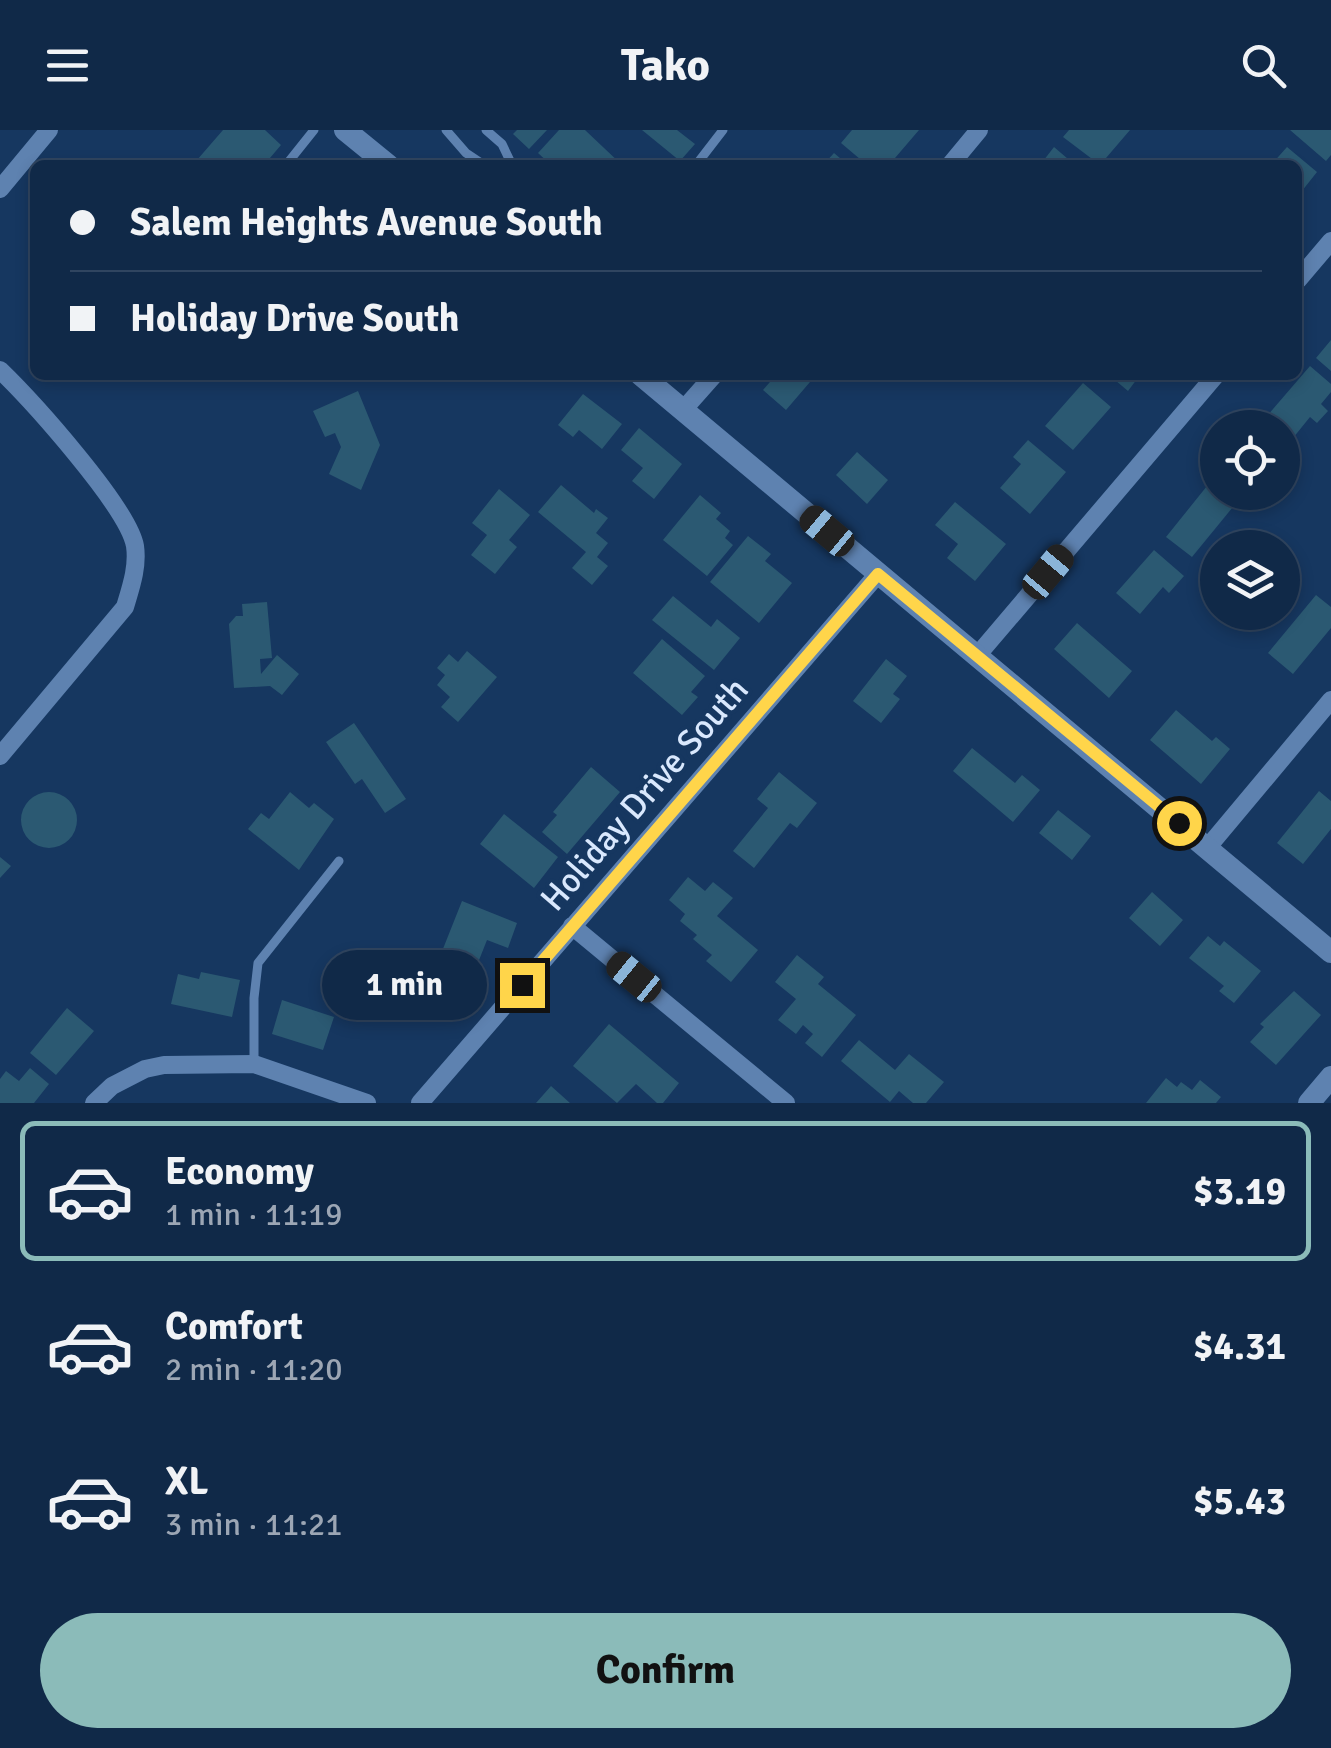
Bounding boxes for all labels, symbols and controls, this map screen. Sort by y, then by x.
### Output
icon: menu [40,38,95,93]
text: Tako [621,38,710,93]
icon: search [1236,38,1291,93]
text: Salem Heights Avenue South [130,199,603,246]
text: Holiday Drive South [130,295,460,342]
map controls [1200,410,1300,630]
button: locate [1200,410,1300,510]
car [794,500,860,562]
button: layers [1200,530,1300,630]
car [1017,539,1079,605]
street label: Holiday Drive South [531,669,758,920]
route start [1157,801,1202,846]
car [601,946,667,1008]
callout: 1 min [322,950,487,1020]
route end [500,963,545,1008]
text: 1 min [366,965,443,1004]
icon: car [45,1146,135,1236]
text: Economy [165,1148,314,1195]
text: $3.19 [1193,1168,1286,1215]
text: 1 min · 11:19 [165,1195,343,1234]
icon: car [45,1301,135,1391]
text: Comfort [165,1303,303,1350]
text: $4.31 [1193,1323,1286,1370]
text: 2 min · 11:20 [165,1350,343,1389]
icon: car [45,1456,135,1546]
text: XL [165,1458,208,1505]
text: $5.43 [1193,1478,1286,1525]
text: 3 min · 11:21 [165,1505,343,1544]
button: Confirm [40,1613,1291,1728]

